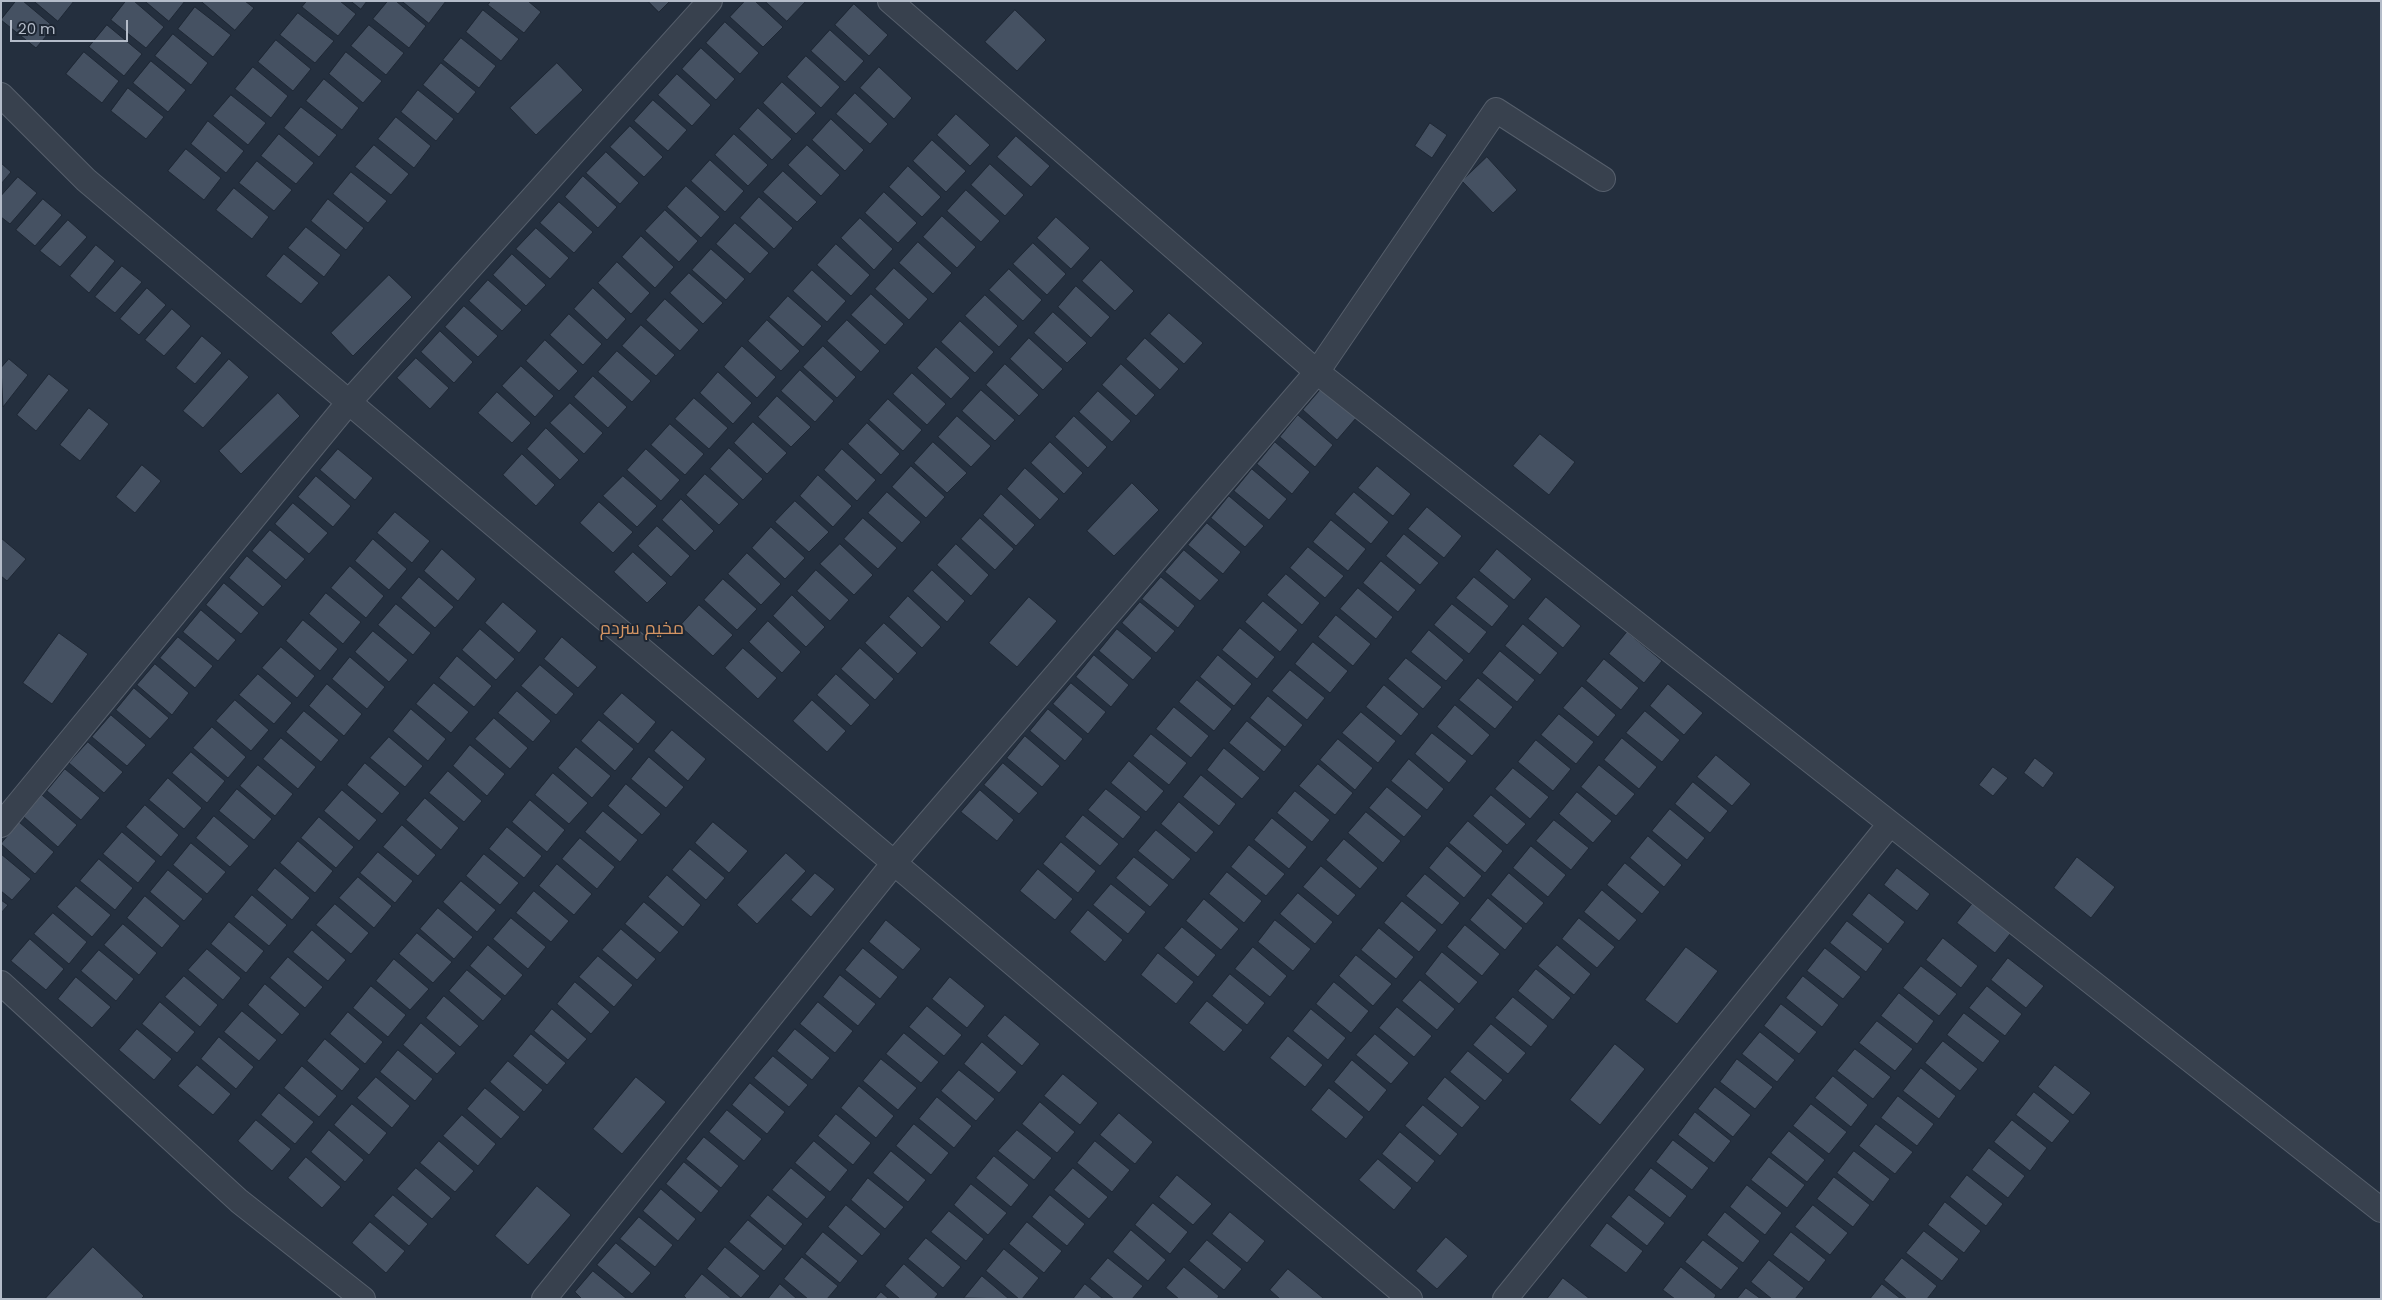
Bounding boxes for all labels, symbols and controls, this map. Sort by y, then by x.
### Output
scale bar [12,10,130,42]
text: 20 m [18,18,56,39]
district label: مخيم سردم [600,618,684,640]

